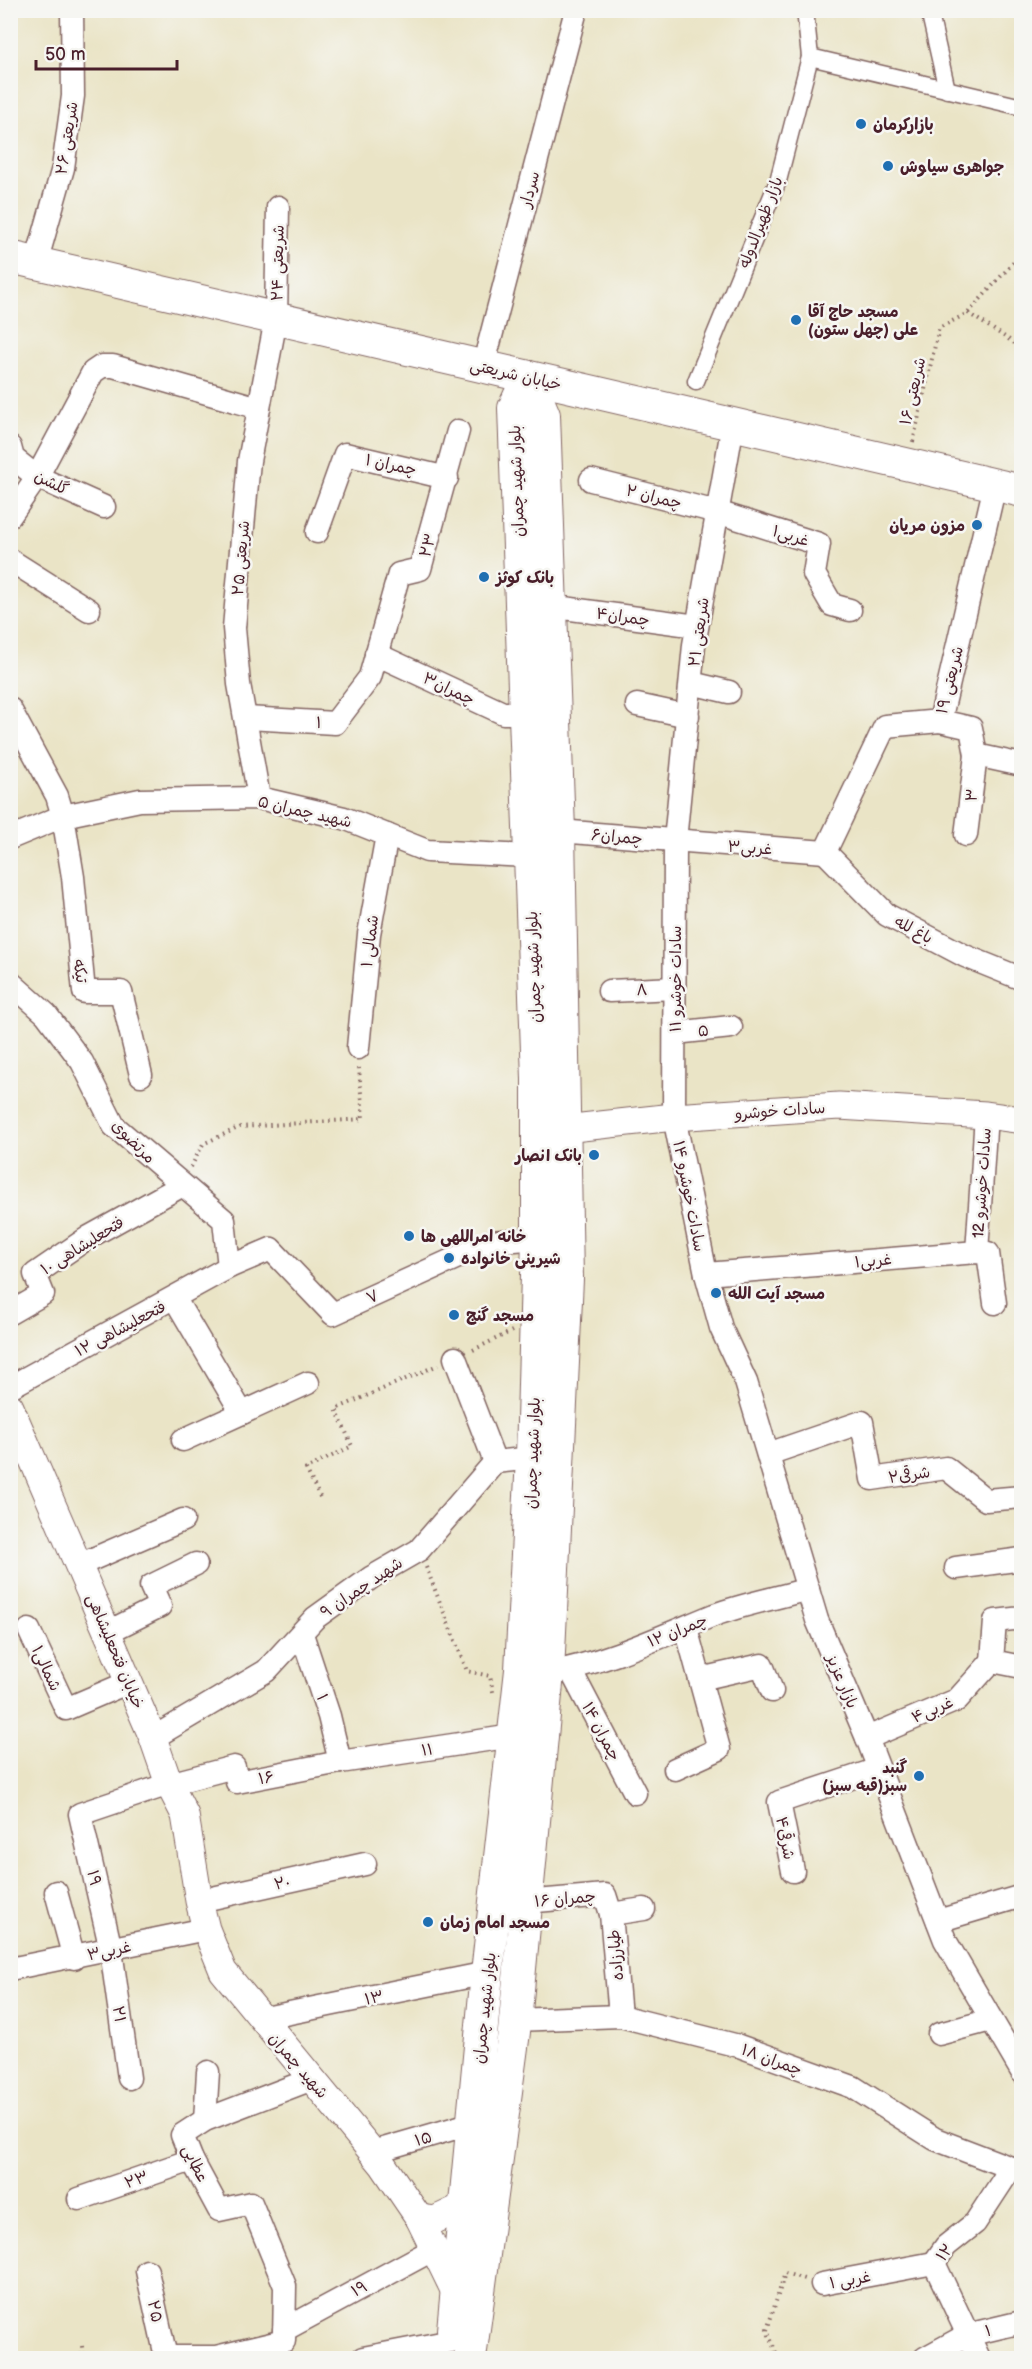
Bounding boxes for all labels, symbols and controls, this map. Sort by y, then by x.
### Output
scale bar [36,33,177,71]
text: 50 m [45,44,86,65]
street label: شریعتی ۲۶ [52,100,83,176]
place label: بازارکرمان [873,116,934,135]
marker: بازارکرمان [854,117,868,131]
place label: جواهری سیاوش [900,158,1004,178]
marker: جواهری سیاوش [881,159,895,173]
street label: سردار [516,169,544,212]
street label: بازار ظهیرالدوله [735,174,788,271]
street label: شریعتی ۲۴ [268,225,289,301]
place label: مسجد حاج آقا علی (چهل ستون) [808,303,919,340]
marker: مسجد حاج آقا علی (چهل ستون) [789,313,803,327]
street label: خیابان شریعتی [468,356,563,395]
street label: شریعتی ۱۶ [896,356,930,427]
street label: بلوار شهید چمران [506,425,529,537]
street label: چمران ۱ [363,451,418,480]
street label: گلشن [31,466,72,500]
street label: چمران ۲ [624,481,684,514]
place label: مزون مریان [889,517,965,536]
marker: مزون مریان [970,518,984,532]
street label: شریعتی ۲۵ [229,520,254,596]
street label: غربی۱ [770,522,811,551]
street label: ۲۳ [416,531,441,560]
place label: بانک کوثز [494,569,554,588]
marker: بانک کوثز [477,570,491,584]
street label: شریعتی ۲۱ [685,596,714,668]
street label: چمران۴ [595,604,651,631]
street label: شریعتی ۱۹ [933,644,968,716]
street label: چمران۳ [420,669,477,710]
street label: ۱ [316,714,322,733]
street label: ۳ [962,788,983,803]
street label: شهید چمران ۵ [256,792,354,833]
street label: چمران۶ [590,826,643,849]
street label: غربی۳ [727,837,773,860]
street label: بلوار شهید چمران [523,911,546,1023]
street label: باغ لله [890,912,936,949]
street label: شمالی ۱ [358,914,383,968]
street label: سادات خوشرو ۱۱ [667,926,686,1032]
street label: تیکه [68,958,91,985]
street label: ۸ [636,981,648,1000]
street label: ۵ [697,1021,710,1042]
street label: سادات خوشرو [732,1099,826,1124]
street label: مرتضوی [107,1116,159,1168]
street label: سادات خوشرو 12 [969,1127,996,1239]
street label: سادات خوشرو ۱۴ [668,1139,709,1253]
place label: بانک انصار [513,1147,582,1166]
marker: بانک انصار [587,1148,601,1162]
street label: فتحعلیشاهی ۱۰ [38,1213,128,1279]
place label: خانه امراللهی ها [421,1228,526,1247]
marker: خانه امراللهی ها [402,1229,416,1243]
place label: شیرینی خانواده [461,1250,561,1269]
street label: غربی۱ [854,1250,893,1273]
marker: شیرینی خانواده [442,1251,456,1265]
place label: مسجد آیت الله [728,1285,825,1304]
street label: ۷ [363,1286,382,1308]
marker: مسجد آیت الله [709,1286,723,1300]
street label: فتحعلیشاهی ۱۲ [72,1297,169,1361]
place label: مسجد گنج [466,1306,534,1326]
marker: مسجد گنج [447,1308,461,1322]
street label: بلوار شهید چمران [522,1397,545,1509]
street label: شرقی۲ [887,1461,931,1488]
street label: شهید چمران ۹ [317,1554,407,1623]
street label: خیابان فتحعلیشاهی [82,1591,147,1712]
street label: چمران ۱۲ [645,1611,710,1652]
street label: شمالی۱ [27,1643,64,1694]
street label: بازار عزیز [821,1650,862,1712]
street label: ۱ [312,1692,332,1703]
street label: غربی۴ [909,1693,956,1728]
street label: چمران ۱۴ [577,1699,624,1764]
street label: ۱۱ [420,1740,434,1761]
place label: گنبد سبز(قبه سبز) [822,1758,907,1796]
street label: ۱۶ [257,1768,276,1789]
marker: گنبد سبز(قبه سبز) [912,1769,926,1783]
street label: شرقی۴ [771,1815,800,1861]
street label: ۱۹ [82,1868,105,1888]
street label: ۲۰ [272,1872,292,1895]
street label: چمران ۱۶ [534,1887,597,1912]
place label: مسجد امام زمان [440,1914,550,1935]
marker: مسجد امام زمان [421,1915,435,1929]
street label: طیارزاده [605,1929,628,1981]
street label: غربی۳ [86,1938,133,1965]
street label: بلوار شهید چمران [470,1952,501,2065]
street label: ۱۳ [363,1987,385,2010]
street label: ۲۱ [108,2005,129,2024]
street label: شهید چمران [264,2029,331,2103]
street label: چمران ۱۸ [739,2041,804,2080]
street label: ۱۵ [413,2128,434,2151]
street label: عطایی [178,2142,212,2185]
street label: ۲۳ [122,2168,151,2193]
street label: ۱۲ [933,2241,958,2265]
street label: ۱ غربی [828,2268,872,2293]
street label: ۱۹ [348,2277,371,2301]
street label: ۲۵ [143,2299,166,2324]
street label: ۱ [983,2322,993,2341]

